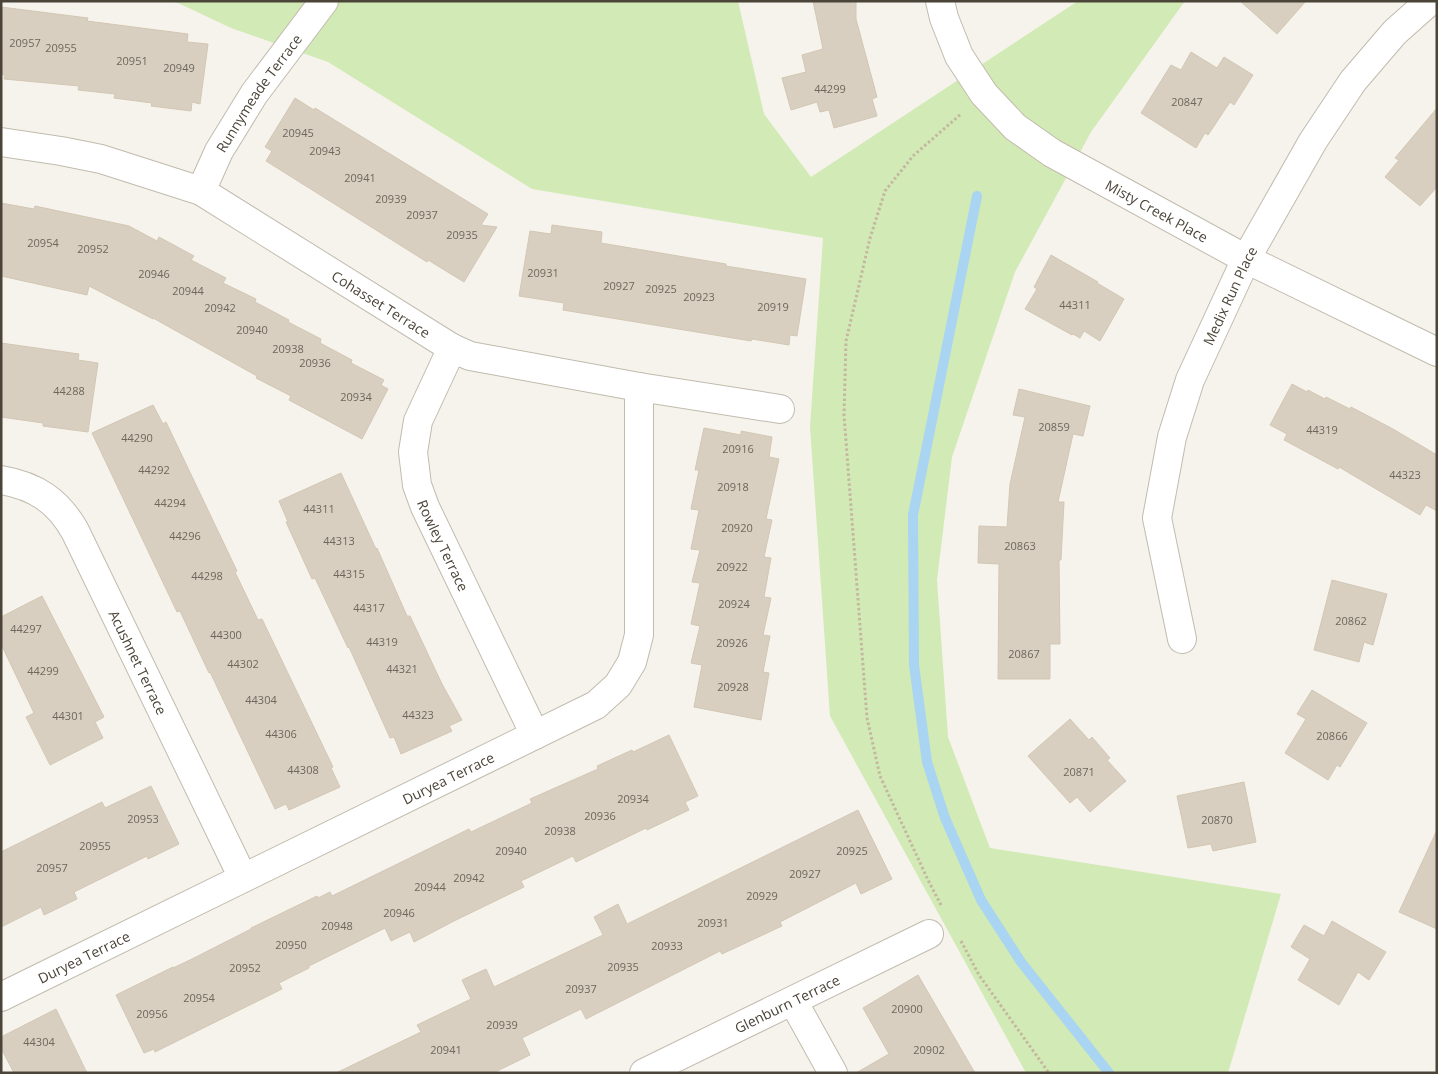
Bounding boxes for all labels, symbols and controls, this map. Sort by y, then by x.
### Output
street label: Runnymeade Terrace [211,30,306,156]
house number: 20957 [9,35,41,50]
house number: 20955 [45,40,77,55]
house number: 20951 [116,53,148,68]
house number: 20949 [163,60,195,75]
house number: 44299 [814,81,846,96]
house number: 20847 [1171,94,1203,109]
house number: 20945 [282,125,314,140]
house number: 20943 [309,143,341,158]
house number: 20941 [344,170,376,185]
street label: Misty Creek Place [1102,175,1212,246]
house number: 20939 [375,191,407,206]
house number: 20937 [406,207,438,222]
house number: 20935 [446,227,478,242]
house number: 20954 [27,235,59,250]
house number: 20952 [77,241,109,256]
street label: Medix Run Place [1198,242,1261,348]
house number: 20931 [527,265,559,280]
house number: 20946 [138,266,170,281]
street label: Cohasset Terrace [328,266,434,342]
house number: 20927 [603,278,635,293]
house number: 20925 [645,281,677,296]
house number: 20944 [172,283,204,298]
house number: 20923 [683,289,715,304]
house number: 44311 [1059,297,1091,312]
house number: 20919 [757,299,789,314]
house number: 20942 [204,300,236,315]
house number: 20940 [236,322,268,337]
house number: 20938 [272,341,304,356]
house number: 20936 [299,355,331,370]
house number: 44288 [53,383,85,398]
house number: 20934 [340,389,372,404]
house number: 20859 [1038,419,1070,434]
house number: 44319 [1306,422,1338,437]
house number: 44290 [121,430,153,445]
house number: 20916 [722,441,754,456]
house number: 44292 [138,462,170,477]
house number: 44323 [1389,467,1421,482]
house number: 20918 [717,479,749,494]
house number: 44294 [154,495,186,510]
street label: Rowley Terrace [414,497,474,594]
house number: 44311 [303,501,335,516]
house number: 20920 [721,520,753,535]
house number: 44296 [169,528,201,543]
house number: 44313 [323,533,355,548]
house number: 20863 [1004,538,1036,553]
house number: 20922 [716,559,748,574]
house number: 44315 [333,566,365,581]
house number: 44298 [191,568,223,583]
house number: 20924 [718,596,750,611]
house number: 44317 [353,600,385,615]
street label: Acushnet Terrace [105,607,172,718]
house number: 20862 [1335,613,1367,628]
house number: 44297 [10,621,42,636]
house number: 44300 [210,627,242,642]
house number: 44319 [366,634,398,649]
house number: 20926 [716,635,748,650]
house number: 20867 [1008,646,1040,661]
house number: 44302 [227,656,259,671]
house number: 44321 [386,661,418,676]
house number: 44299 [27,663,59,678]
house number: 20928 [717,679,749,694]
house number: 44304 [245,692,277,707]
house number: 44323 [402,707,434,722]
house number: 44301 [52,708,84,723]
house number: 44306 [265,726,297,741]
house number: 20866 [1316,728,1348,743]
street label: Duryea Terrace [399,747,497,808]
house number: 44308 [287,762,319,777]
house number: 20871 [1063,764,1095,779]
house number: 20934 [617,791,649,806]
house number: 20936 [584,808,616,823]
house number: 20953 [127,811,159,826]
house number: 20870 [1201,812,1233,827]
house number: 20938 [544,823,576,838]
house number: 20955 [79,838,111,853]
house number: 20940 [495,843,527,858]
house number: 20925 [836,843,868,858]
house number: 20957 [36,860,68,875]
house number: 20927 [789,866,821,881]
house number: 20942 [453,870,485,885]
house number: 20944 [414,879,446,894]
house number: 20929 [746,888,778,903]
house number: 20946 [383,905,415,920]
house number: 20931 [697,915,729,930]
house number: 20948 [321,918,353,933]
street label: Duryea Terrace [34,926,133,987]
house number: 20950 [275,937,307,952]
house number: 20933 [651,938,683,953]
house number: 20935 [607,959,639,974]
house number: 20952 [229,960,261,975]
street label: Glenburn Terrace [731,970,843,1037]
house number: 20937 [565,981,597,996]
house number: 20954 [183,990,215,1005]
house number: 20900 [891,1001,923,1016]
house number: 20956 [136,1006,168,1021]
house number: 20939 [486,1017,518,1032]
house number: 44304 [23,1034,55,1049]
house number: 20941 [430,1042,462,1057]
house number: 20902 [913,1042,945,1057]

